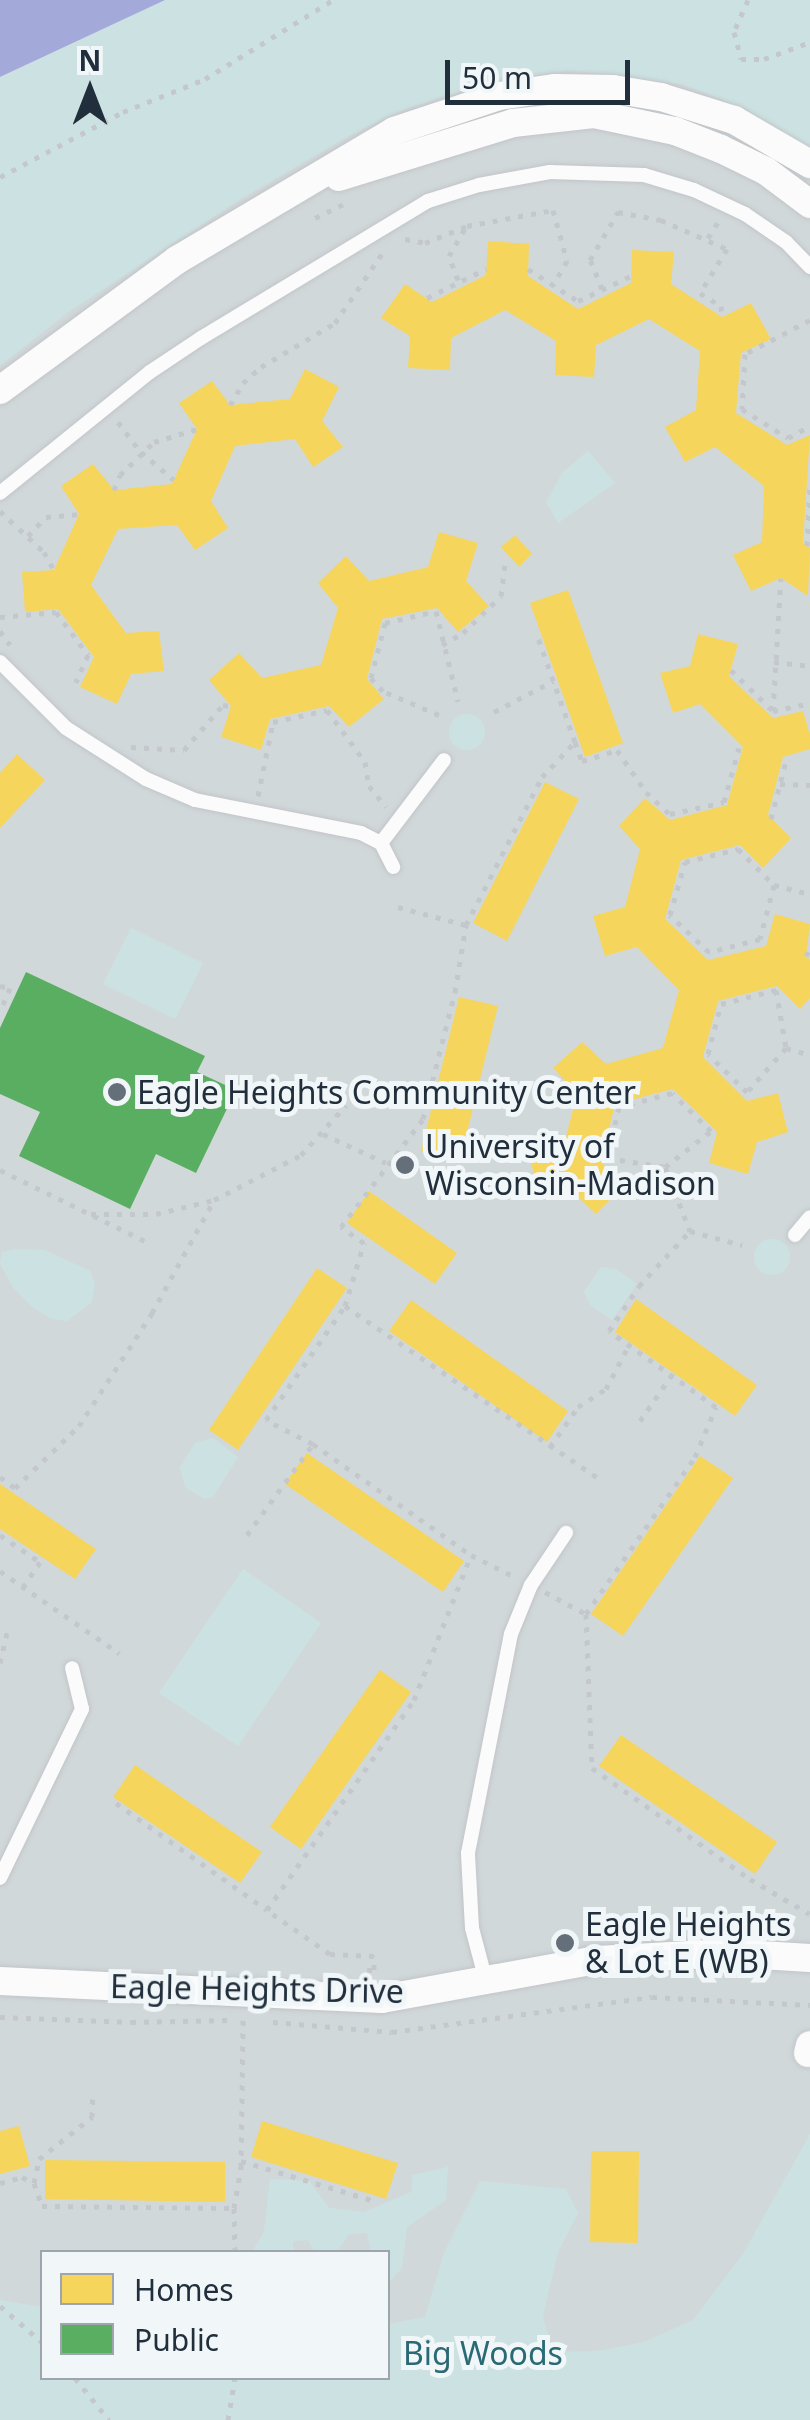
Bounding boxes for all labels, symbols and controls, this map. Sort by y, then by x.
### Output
north arrow [40,40,140,140]
scale bar [450,40,635,102]
text: N [79,41,101,79]
text: 50 m [462,57,532,98]
place label: Eagle Heights Community Center [137,1073,636,1111]
marker: Eagle Heights Community Center [106,1081,128,1103]
place label: University of Wisconsin-Madison [425,1128,716,1203]
marker: University of Wisconsin-Madison [394,1154,416,1176]
place label: Eagle Heights & Lot E (WB) [585,1906,791,1981]
marker: Eagle Heights & Lot E (WB) [554,1932,576,1954]
street label: Eagle Heights Drive [110,1967,404,2011]
legend [40,2250,390,2380]
text: Homes [134,2269,234,2310]
text: Public [134,2319,219,2360]
park label: Big Woods [403,2334,563,2372]

